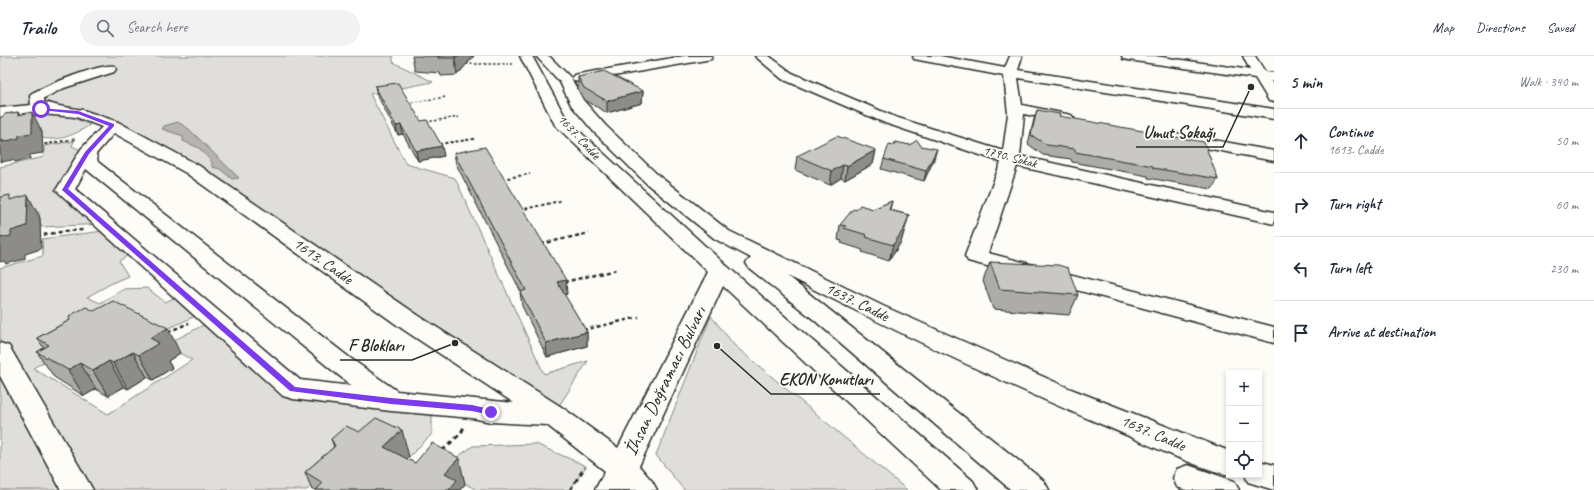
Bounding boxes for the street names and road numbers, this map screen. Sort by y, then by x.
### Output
street label: 1637. Cadde [554,111,604,163]
street label: 1790. Sokak [982,142,1040,172]
street label: 1613. Cadde [289,233,358,290]
street label: 1637. Cadde [822,278,894,327]
street label: İhsan Doğramacı Bulvarı [619,301,712,459]
street label: 1637. Cadde [1118,410,1190,456]

